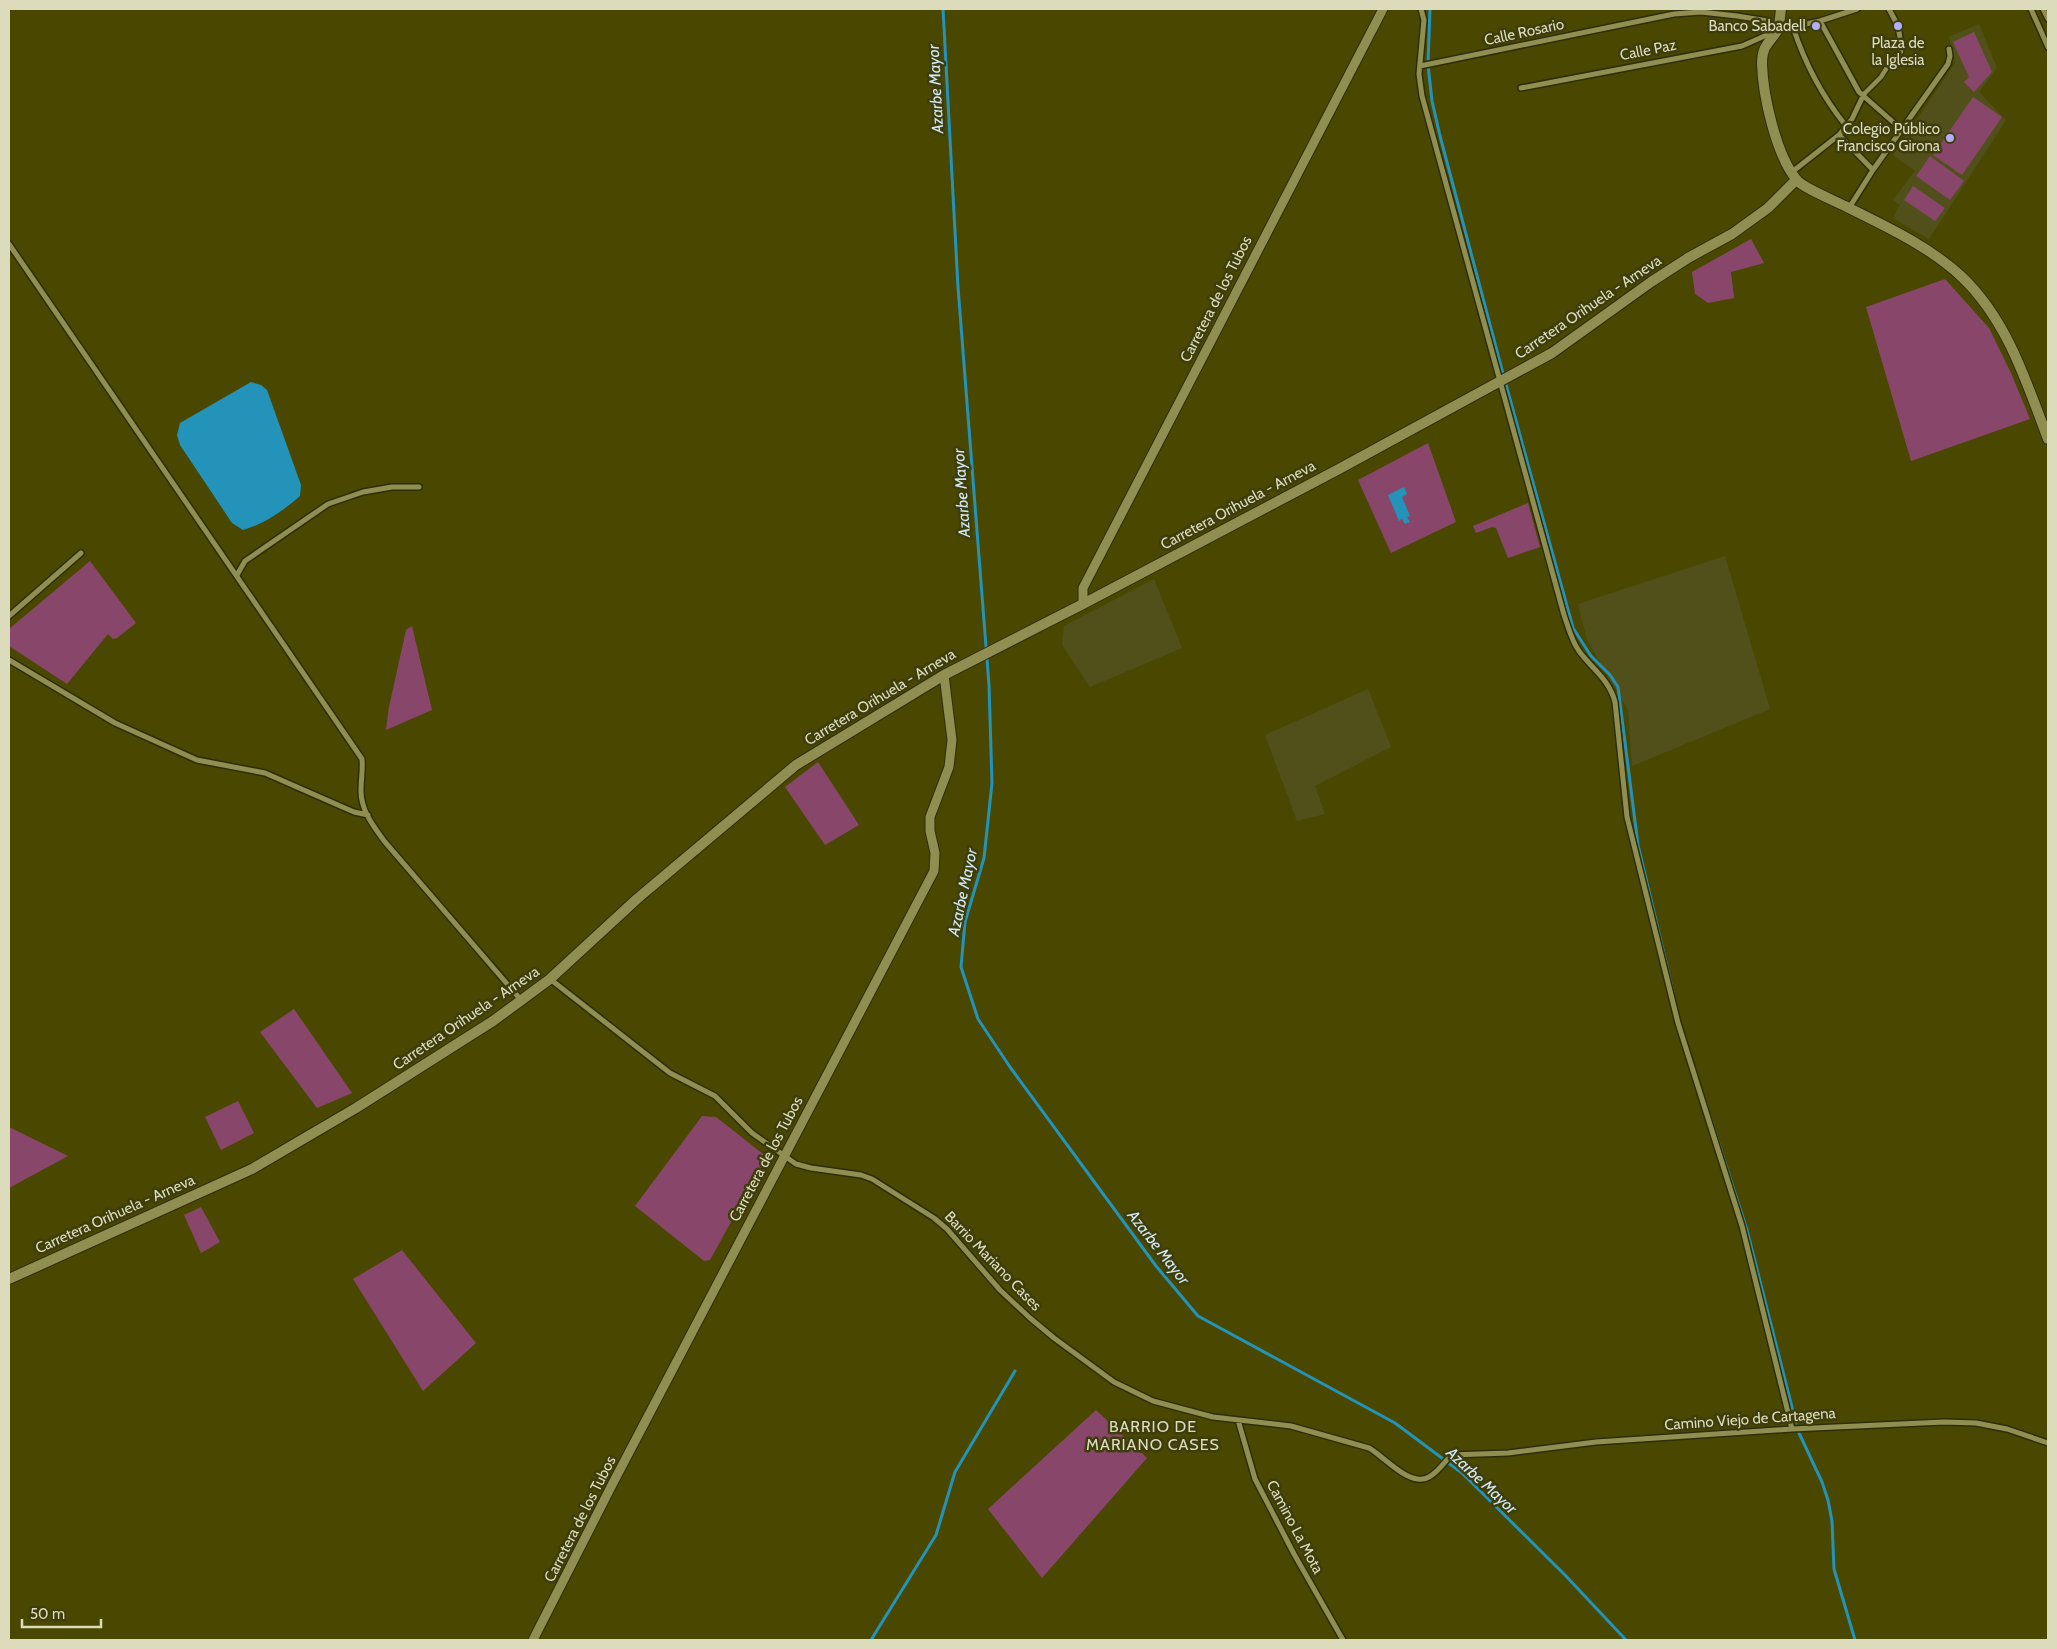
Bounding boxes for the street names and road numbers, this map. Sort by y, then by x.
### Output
street label: Calle Rosario [1482,15,1566,49]
street label: Calle Paz [1618,36,1678,64]
street label: Carretera de los Tubos [1176,233,1256,365]
street label: Carretera Orihuela - Arneva [1511,251,1665,363]
street label: Carretera Orihuela - Arneva [1158,456,1319,553]
street label: Carretera Orihuela - Arneva [801,644,959,749]
street label: Carretera Orihuela - Arneva [389,962,543,1074]
street label: Carretera de los Tubos [725,1093,807,1225]
street label: Carretera Orihuela - Arneva [32,1170,198,1257]
street label: Barrio Mariano Cases [941,1207,1045,1315]
street label: Camino Viejo de Cartagena [1664,1404,1837,1434]
street label: Carretera de los Tubos [540,1453,620,1585]
street label: Camino La Mota [1263,1477,1328,1578]

